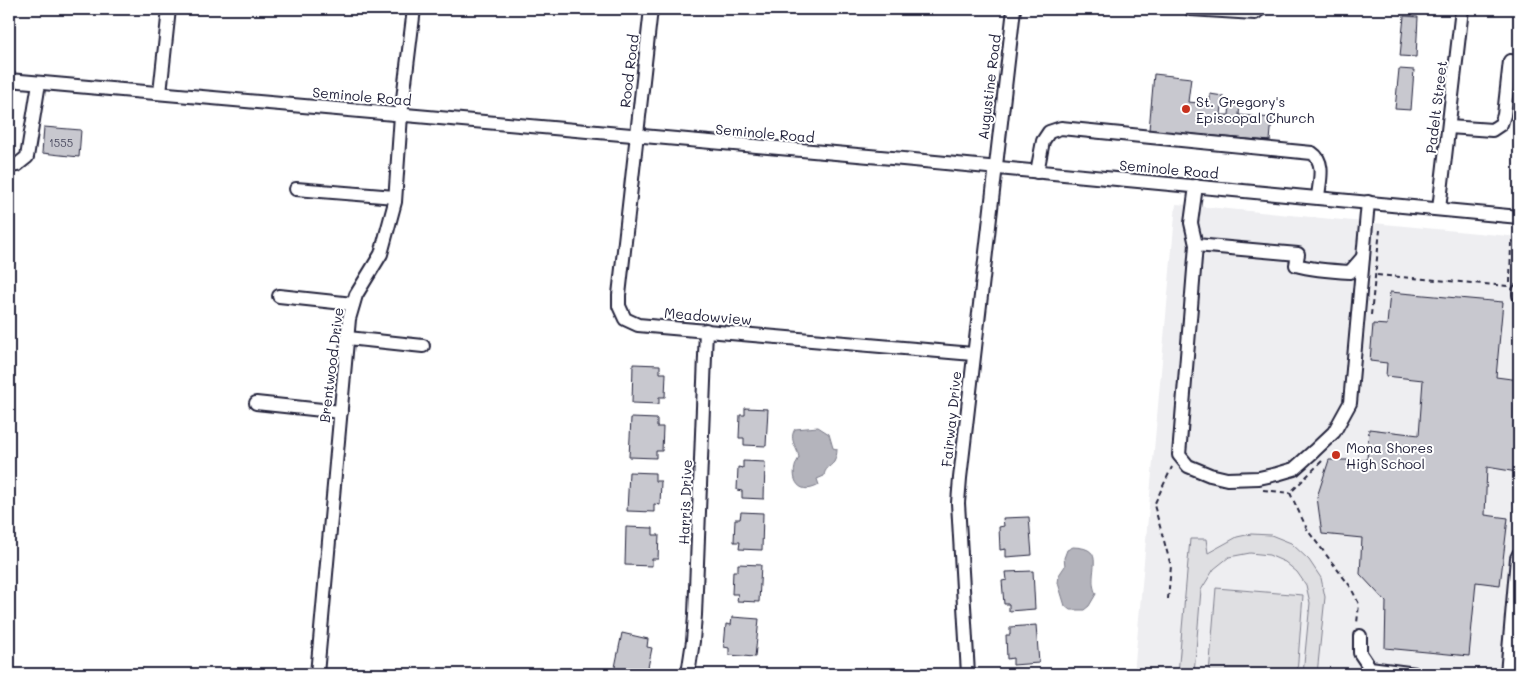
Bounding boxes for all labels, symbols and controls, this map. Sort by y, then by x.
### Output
street label: Rood Road [615,33,643,109]
street label: Augustine Road [973,33,1005,141]
street label: Padelt Street [1421,59,1451,155]
street label: Seminole Road [312,82,413,110]
place label: St. Gregory's Episcopal Church [1196,92,1314,127]
marker: St. Gregory's Episcopal Church [1180,103,1192,115]
street label: Seminole Road [715,119,816,147]
house number: 1555 [49,135,73,150]
street label: Seminole Road [1119,155,1220,183]
street label: Meadowview [663,303,753,329]
street label: Brentwood Drive [314,306,348,424]
street label: Fairway Drive [937,370,965,468]
place label: Mona Shores High School [1346,438,1433,473]
marker: Mona Shores High School [1330,449,1342,461]
street label: Harris Drive [674,459,696,545]

